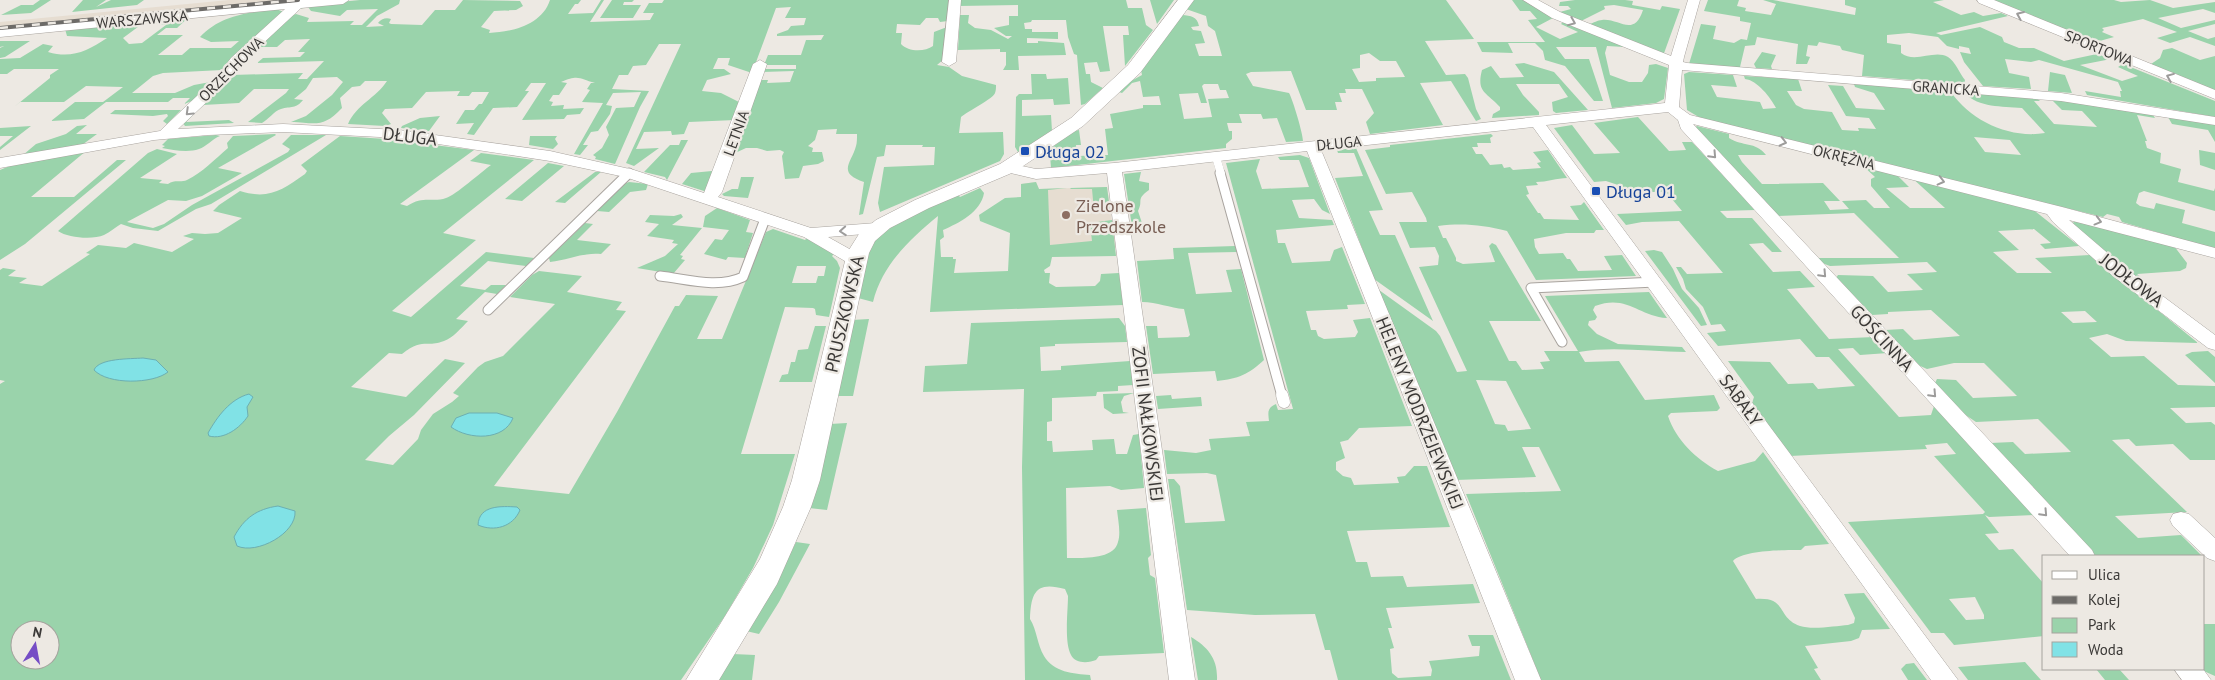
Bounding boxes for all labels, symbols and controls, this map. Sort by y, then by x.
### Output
street label: WARSZAWSKA [95,6,189,32]
one-way arrow [2016,11,2024,21]
one-way arrow [1567,16,1576,27]
street label: SPORTOWA [2062,26,2136,71]
street label: ORZECHOWA [194,32,268,106]
one-way arrow [2166,73,2175,83]
street label: GRANICKA [1912,76,1980,100]
one-way arrow [185,106,194,115]
street label: LETNIA [719,107,753,159]
street label: DŁUGA [382,121,439,151]
street label: DŁUGA [1315,131,1363,155]
one-way arrow [1778,136,1787,147]
place label: Długa 02 [1035,140,1105,163]
street label: OKRĘŻNA [1811,140,1877,174]
marker: Długa 02 [1019,145,1031,157]
one-way arrow [1707,150,1716,159]
one-way arrow [1936,175,1944,185]
place label: Długa 01 [1606,180,1676,203]
marker: Długa 01 [1590,185,1602,197]
place label: Zielone Przedszkole [1076,194,1166,238]
marker: Zielone Przedszkole [1060,209,1072,221]
one-way arrow [2094,215,2103,226]
one-way arrow [838,226,846,237]
street label: JODŁOWA [2095,247,2169,312]
street label: PRUSZKOWSKA [819,253,869,375]
one-way arrow [1817,269,1826,278]
street label: GOŚCINNA [1845,300,1919,377]
street label: HELENY MODRZEJEWSKIEJ [1371,313,1469,513]
street label: ZOFII NAŁKOWSKIEJ [1127,345,1169,503]
street label: SABAŁY [1714,370,1768,430]
one-way arrow [1928,388,1937,397]
one-way arrow [2038,507,2047,516]
legend [2042,555,2205,670]
text: Ulica [2088,565,2120,584]
text: Kolej [2088,590,2120,609]
text: Park [2088,615,2116,634]
north arrow [10,620,60,670]
text: N [31,623,44,642]
text: Woda [2088,640,2123,659]

